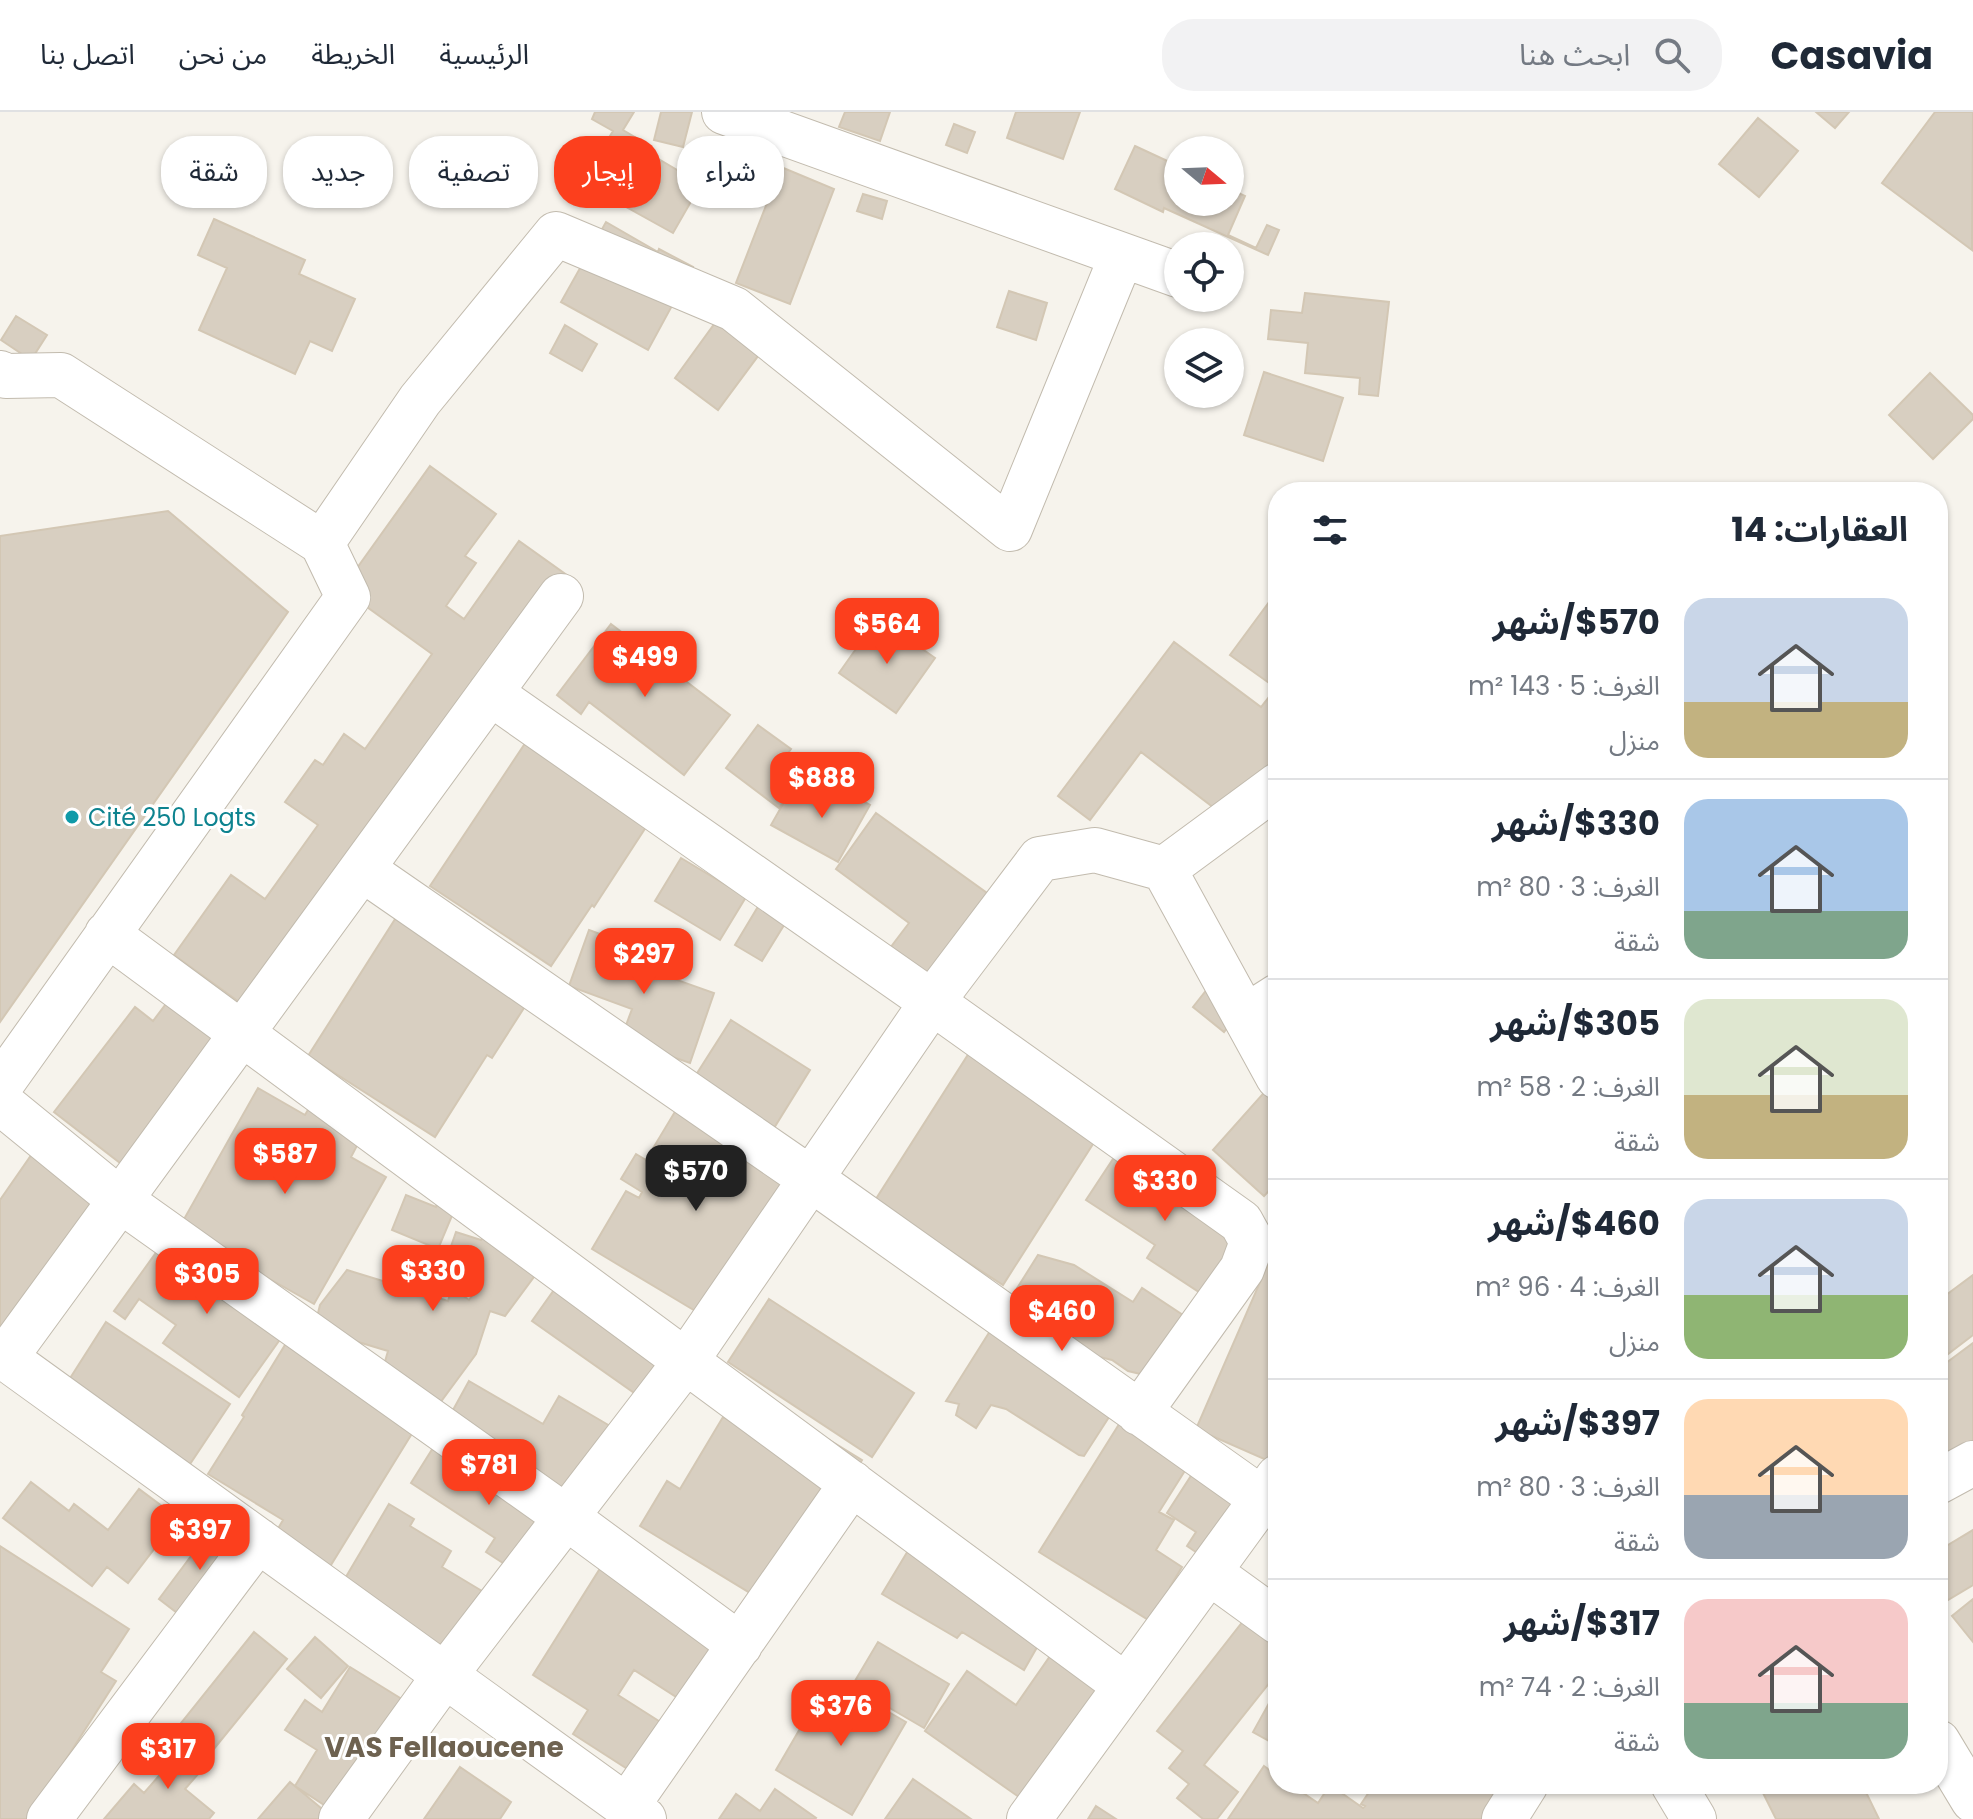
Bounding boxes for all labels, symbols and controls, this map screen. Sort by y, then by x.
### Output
search box [1162,19,1722,91]
text: Casavia [1770,29,1933,82]
text: ابحث هنا [1519,33,1630,76]
icon: search [1650,33,1694,77]
text: اتصل بنا [40,35,135,74]
text: من نحن [179,35,267,74]
text: الخريطة [311,35,395,74]
text: الرئيسية [439,35,529,74]
chip: شقة [161,136,267,208]
chip: جديد [283,136,393,208]
chip: تصفية [409,136,538,208]
chip: إيجار [554,136,661,208]
chip: شراء [677,136,784,208]
north arrow [1164,136,1244,216]
map controls [1164,136,1244,408]
button: locate [1164,232,1244,312]
button: layers [1164,328,1244,408]
text: العقارات: 14 [1731,505,1908,553]
icon: filters [1308,508,1352,552]
pin: $564 [840,598,934,666]
text: $570/شهر [1493,598,1660,646]
text: $564 [853,606,921,642]
icon: home [1748,630,1844,726]
pin: $499 [598,631,692,699]
text: $499 [612,639,678,675]
text: الغرف: 5 · 143 m² [1468,668,1660,704]
text: منزل [1609,723,1660,759]
pin: $888 [775,752,869,820]
text: $888 [788,760,856,796]
text: $330/شهر [1492,799,1660,847]
place label: Cité 250 Logts [88,801,256,834]
marker: Cité 250 Logts [63,808,81,826]
icon: home [1748,831,1844,927]
text: الغرف: 3 · 80 m² [1476,869,1660,905]
text: شقة [1614,924,1660,960]
pin: $297 [597,928,691,996]
text: $297 [613,936,675,972]
text: $305/شهر [1490,999,1660,1047]
icon: home [1748,1031,1844,1127]
text: الغرف: 2 · 58 m² [1477,1069,1660,1105]
text: شقة [1614,1124,1660,1160]
pin: $587 [238,1128,332,1196]
text: $587 [253,1136,317,1172]
pin: $570 [649,1145,743,1213]
text: $570 [664,1153,728,1189]
pin: $330 [1118,1155,1212,1223]
text: $330 [1132,1163,1198,1199]
text: $460/شهر [1488,1199,1660,1247]
icon: home [1748,1231,1844,1327]
pin: $330 [386,1245,480,1313]
pin: $305 [160,1248,254,1316]
text: $330 [400,1253,466,1289]
text: $305 [174,1256,240,1292]
text: الغرف: 4 · 96 m² [1475,1269,1660,1305]
pin: $460 [1015,1285,1109,1353]
text: $460 [1028,1293,1096,1329]
text: منزل [1609,1324,1660,1360]
text: $397/شهر [1496,1399,1660,1447]
icon: home [1748,1431,1844,1527]
pin: $781 [442,1439,536,1507]
text: $781 [460,1447,518,1483]
text: الغرف: 3 · 80 m² [1476,1469,1660,1505]
pin: $397 [153,1504,247,1572]
text: $397 [169,1512,231,1548]
text: شقة [1614,1524,1660,1560]
text: $317/شهر [1504,1599,1660,1647]
icon: home [1748,1631,1844,1727]
text: الغرف: 2 · 74 m² [1479,1669,1660,1705]
pin: $376 [794,1680,888,1748]
text: $376 [809,1688,873,1724]
pin: $317 [121,1723,215,1791]
text: شقة [1614,1724,1660,1760]
district label: VAS Fellaoucene [324,1728,564,1767]
text: $317 [140,1731,196,1767]

